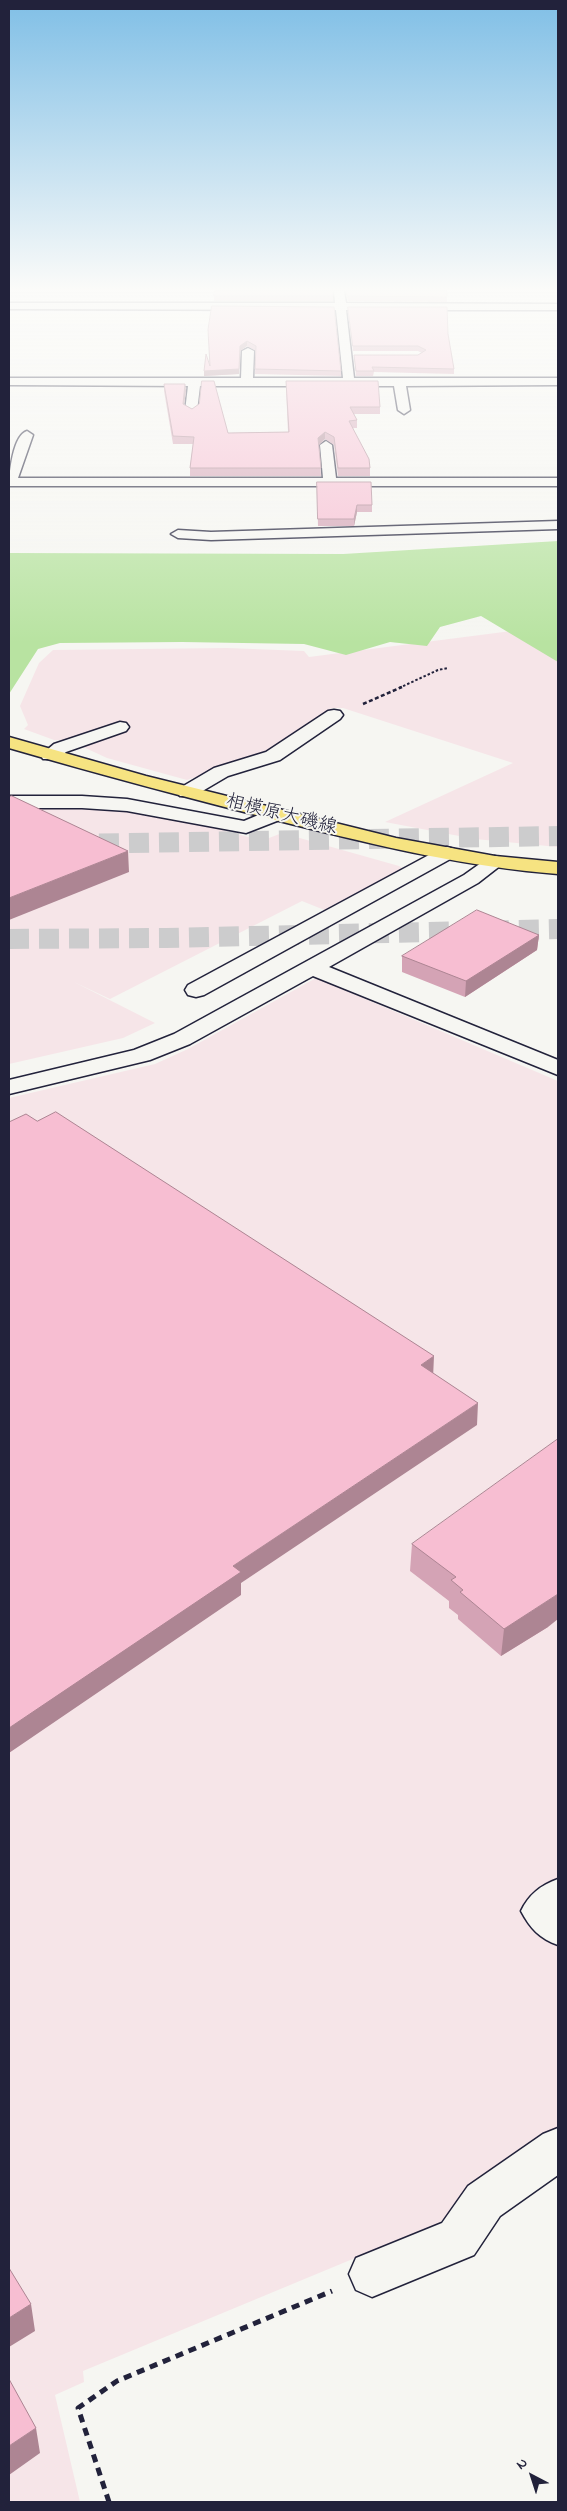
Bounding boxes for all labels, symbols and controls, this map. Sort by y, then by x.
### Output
street label: 相模原大磯線 [223,791,339,841]
north arrow [507,2451,557,2501]
text: N [512,2453,532,2475]

